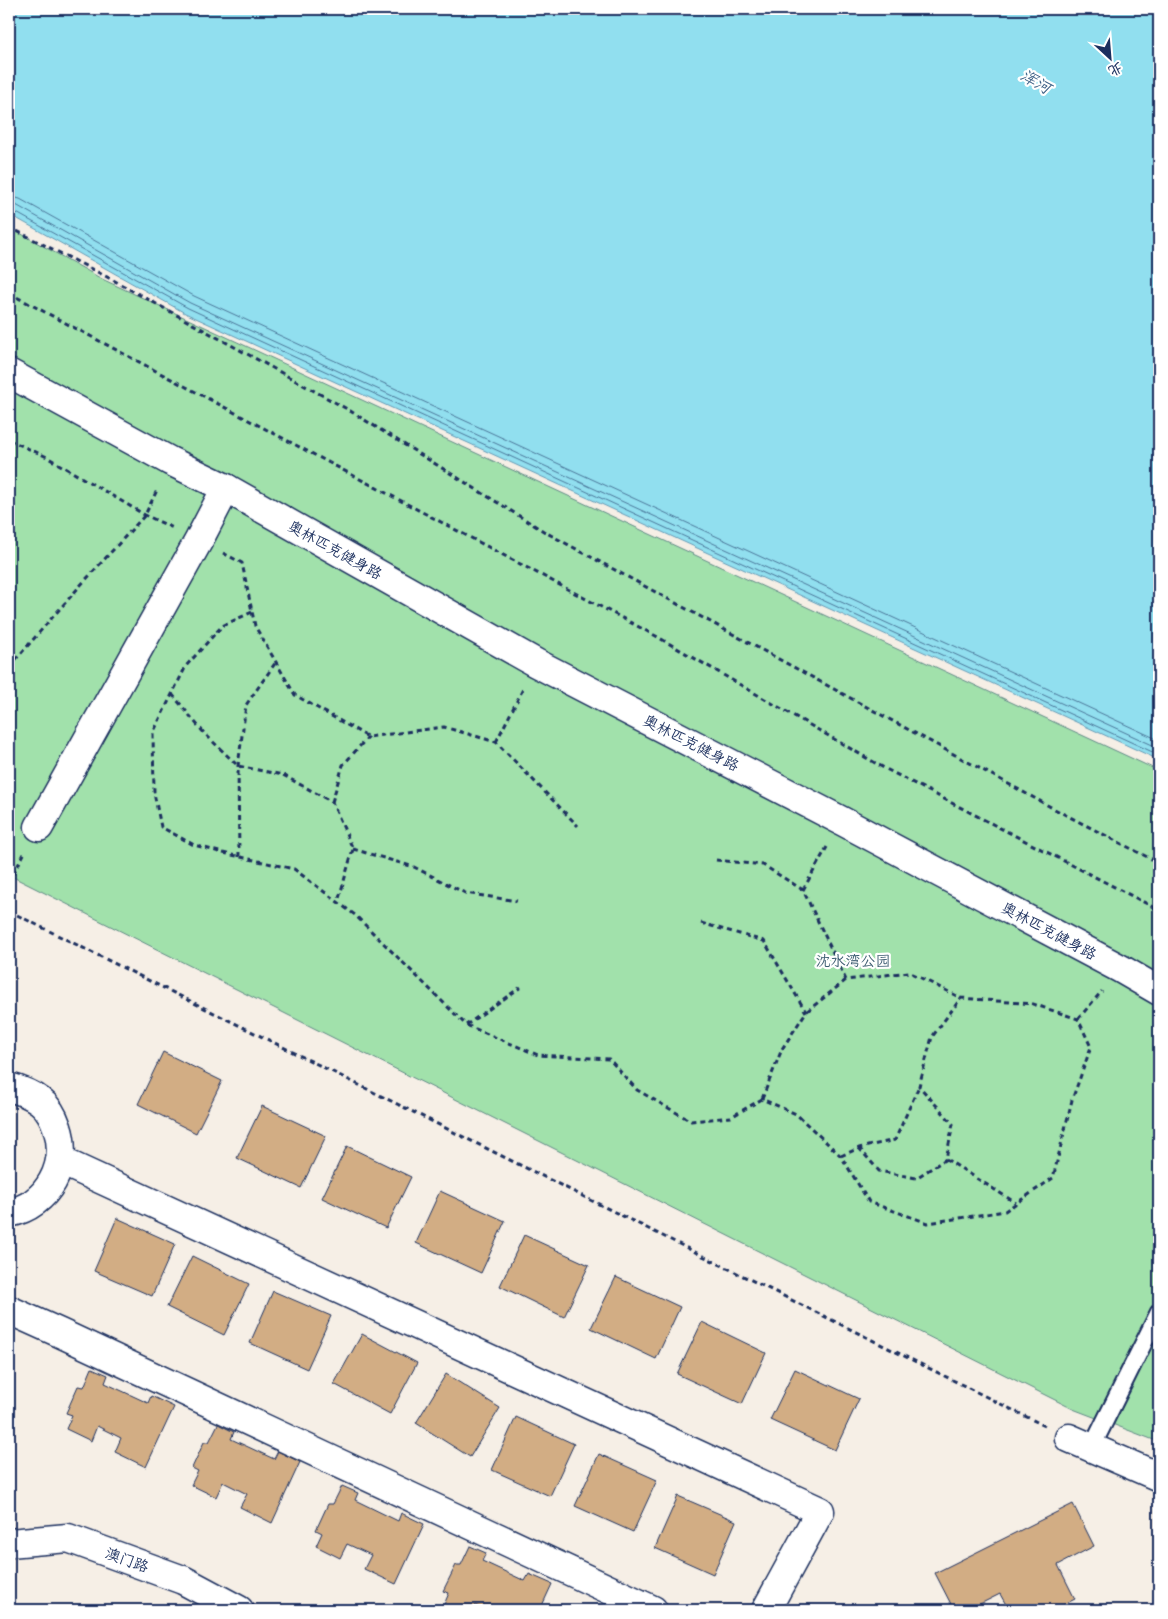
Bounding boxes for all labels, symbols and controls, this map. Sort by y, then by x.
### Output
north arrow [1086,32,1136,82]
text: 北 [1105,59,1126,82]
water label: 浑河 [1017,63,1058,100]
street label: 奥林匹克健身路 [284,515,386,584]
street label: 奥林匹克健身路 [640,709,743,776]
street label: 奥林匹克健身路 [998,897,1101,964]
park label: 沈水湾公园 [815,950,891,971]
street label: 澳门路 [102,1542,152,1577]

